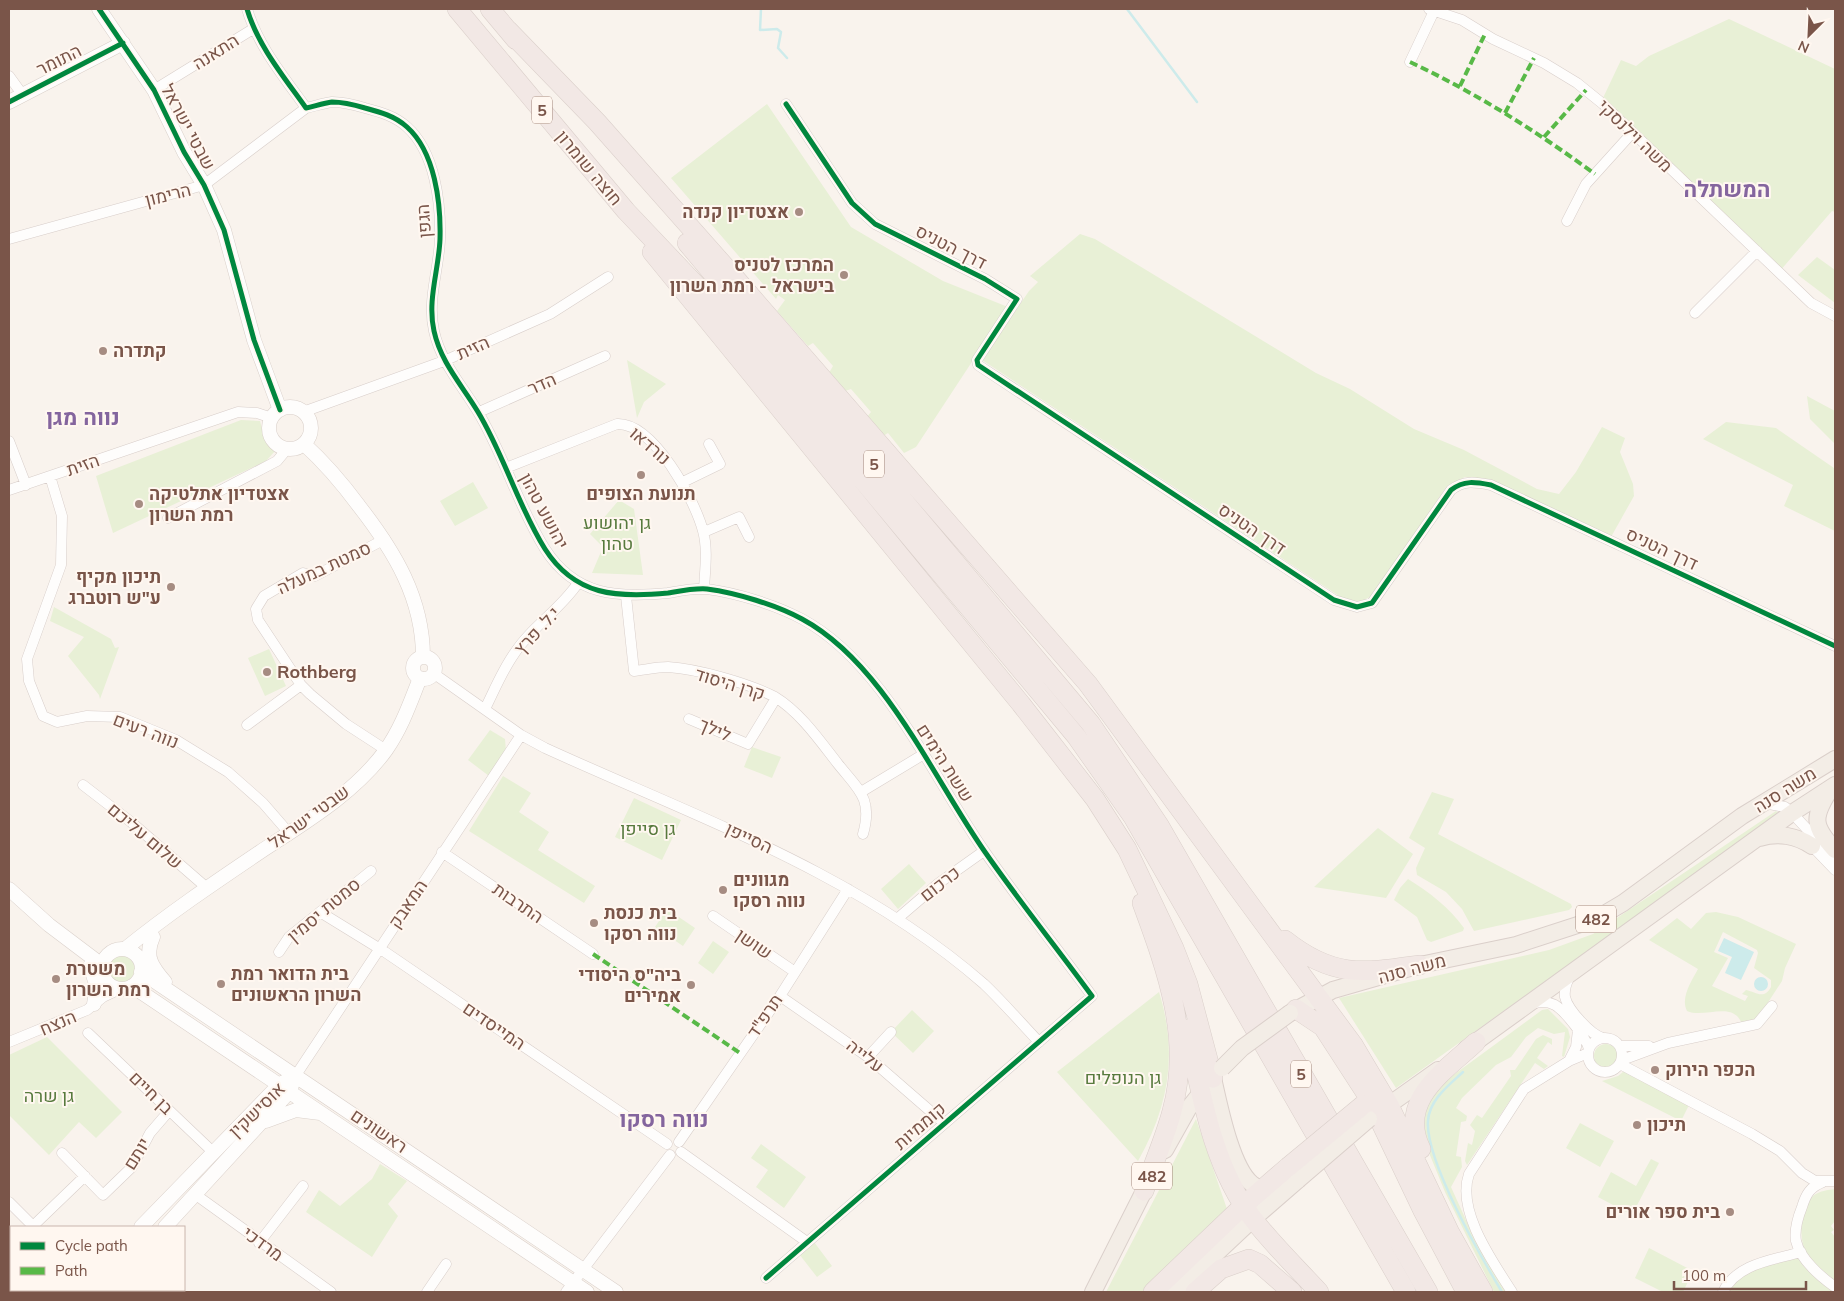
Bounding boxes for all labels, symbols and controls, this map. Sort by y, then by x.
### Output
north arrow [1784,10,1834,60]
street label: התאנה [188,28,243,75]
text: N [1795,37,1812,57]
street label: התומר [32,39,85,81]
street label: שבטי ישראל [156,80,221,174]
street label: משה וילנסקי [1593,94,1678,177]
road number: 5 [532,96,552,124]
street label: חוצה שומרון [551,125,628,210]
district label: המשתלה [1684,175,1770,203]
street label: הרימון [142,178,193,211]
place label: אצטדיון קנדה [682,200,789,223]
street label: הגפן [411,203,436,239]
marker: אצטדיון קנדה [793,206,805,218]
street label: דרך הטניס [912,219,991,274]
place label: המרכז לטניס בישראל - רמת השרון [670,253,834,297]
marker: המרכז לטניס בישראל - רמת השרון [838,269,850,281]
street label: הזית [453,330,493,365]
place label: קתדרה [113,339,167,362]
marker: קתדרה [97,345,109,357]
street label: הדר [524,367,560,400]
district label: נווה מגן [46,403,120,431]
street label: נורדאו [625,422,676,470]
street label: הזית [63,448,102,481]
road number: 5 [864,450,884,478]
street label: יהושע טהון [515,469,574,553]
marker: תנועת הצופים [635,469,647,481]
place label: אצטדיון אתלטיקה רמת השרון [149,482,289,526]
place label: תנועת הצופים [586,482,696,505]
marker: אצטדיון אתלטיקה רמת השרון [133,498,145,510]
street label: דרך הטניס [1214,498,1291,560]
park label: גן יהושוע טהון [583,511,651,555]
street label: דרך הטניס [1622,522,1702,575]
street label: סמטת במעלה [273,536,374,599]
place label: תיכון מקיף ע"ש רוטברג [69,565,161,609]
marker: תיכון מקיף ע"ש רוטברג [165,581,177,593]
street label: י.ל. פרץ [509,602,565,659]
place label: Rothberg [277,660,357,683]
street label: קרן היסוד [692,662,768,705]
marker: Rothberg [261,666,273,678]
street label: נווה רעים [110,708,182,754]
street label: לילך [696,713,735,747]
street label: ששת הימים [912,719,979,806]
street label: משה סנה [1749,761,1820,818]
street label: שבטי ישראל [264,780,354,854]
street label: שלום עליכם [103,798,188,874]
park label: גן סייפן [620,817,676,840]
street label: הסייפן [722,817,776,858]
street label: כרכום [915,861,964,907]
place label: מגוונים נווה רסקו [733,868,806,912]
street label: סמטת יסמין [282,872,365,947]
street label: המאבק [383,875,432,933]
street label: התרבות [488,877,548,928]
marker: מגוונים נווה רסקו [717,884,729,896]
place label: בית כנסת נווה רסקו [604,901,677,945]
road number: 482 [1576,906,1616,932]
marker: בית כנסת נווה רסקו [588,917,600,929]
street label: שושן [732,923,777,964]
street label: משה סנה [1375,948,1448,989]
place label: משטרת רמת השרון [66,957,150,1001]
place label: בית הדואר רמת השרון הראשונים [231,962,361,1006]
place label: ביה"ס היסודי אמירים [578,963,681,1007]
marker: משטרת רמת השרון [50,973,62,985]
marker: בית הדואר רמת השרון הראשונים [215,978,227,990]
marker: ביה"ס היסודי אמירים [685,979,697,991]
street label: תרפ"ד [742,989,787,1042]
street label: המייסדים [459,996,530,1055]
street label: הנצח [36,1005,80,1041]
street label: עלייה [842,1034,889,1077]
place label: הכפר הירוק [1665,1058,1756,1081]
road number: 5 [1291,1060,1311,1088]
marker: הכפר הירוק [1649,1064,1661,1076]
street label: בן חיים [124,1066,179,1120]
park label: גן הנופלים [1085,1066,1161,1089]
street label: אוסישקין [224,1077,290,1142]
park label: גן שרה [24,1084,74,1107]
street label: קוממיות [889,1097,950,1154]
street label: ראשונים [347,1103,412,1158]
district label: נווה רסקו [620,1105,708,1133]
place label: תיכון [1647,1113,1686,1136]
marker: תיכון [1631,1119,1643,1131]
street label: יותם [118,1133,155,1174]
road number: 482 [1132,1162,1172,1190]
place label: בית ספר אורים [1606,1200,1720,1223]
marker: בית ספר אורים [1724,1206,1736,1218]
street label: מרדכי [238,1221,288,1266]
legend [10,1226,185,1291]
text: Cycle path [55,1236,128,1255]
scale bar [1674,1258,1806,1290]
text: Path [55,1261,87,1280]
text: 100 m [1682,1266,1726,1285]

